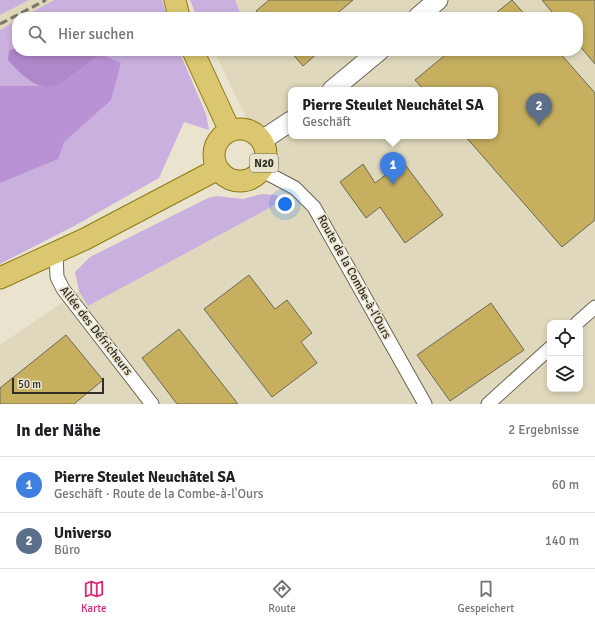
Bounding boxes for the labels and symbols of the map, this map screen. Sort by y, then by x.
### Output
pin: 2 [526,93,552,126]
pin: 1 [380,152,406,185]
road number: N20 [250,154,278,172]
your location [275,194,295,214]
street label: Route de la Combe-à-l'Ours [314,212,394,342]
street label: Allée des Défricheurs [56,283,136,379]
scale bar [12,376,104,395]

